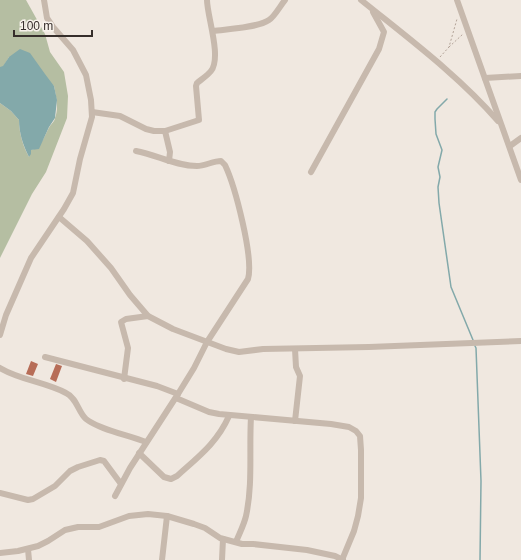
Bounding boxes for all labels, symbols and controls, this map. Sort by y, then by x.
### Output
scale bar [14,12,92,38]
text: 100 m [20,19,53,33]

